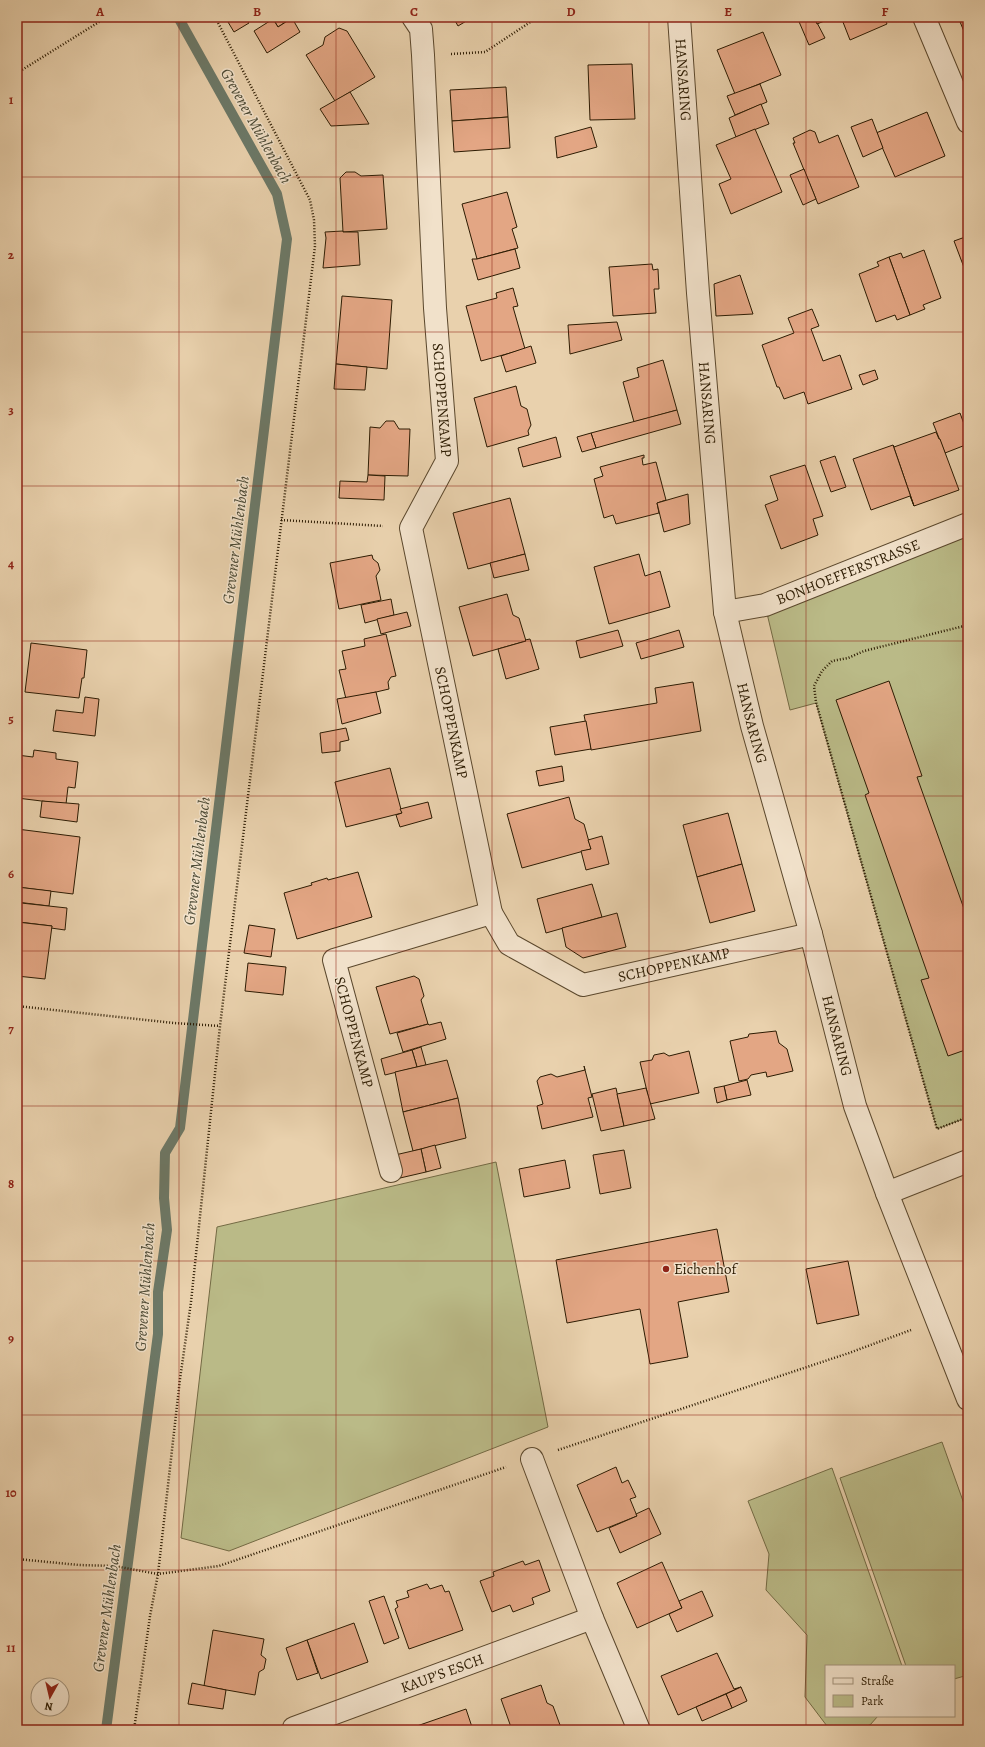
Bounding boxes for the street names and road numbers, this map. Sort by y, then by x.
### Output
street label: HANSARING [671,38,696,122]
street label: SCHOPPENKAMP [428,342,457,458]
street label: HANSARING [694,361,721,445]
street label: BONHOEFFERSTRASSE [773,534,923,610]
street label: SCHOPPENKAMP [430,665,473,780]
street label: HANSARING [732,681,772,766]
street label: SCHOPPENKAMP [616,942,732,987]
street label: SCHOPPENKAMP [330,974,378,1090]
street label: HANSARING [817,993,857,1078]
street label: KAUP'S ESCH [398,1649,487,1698]

